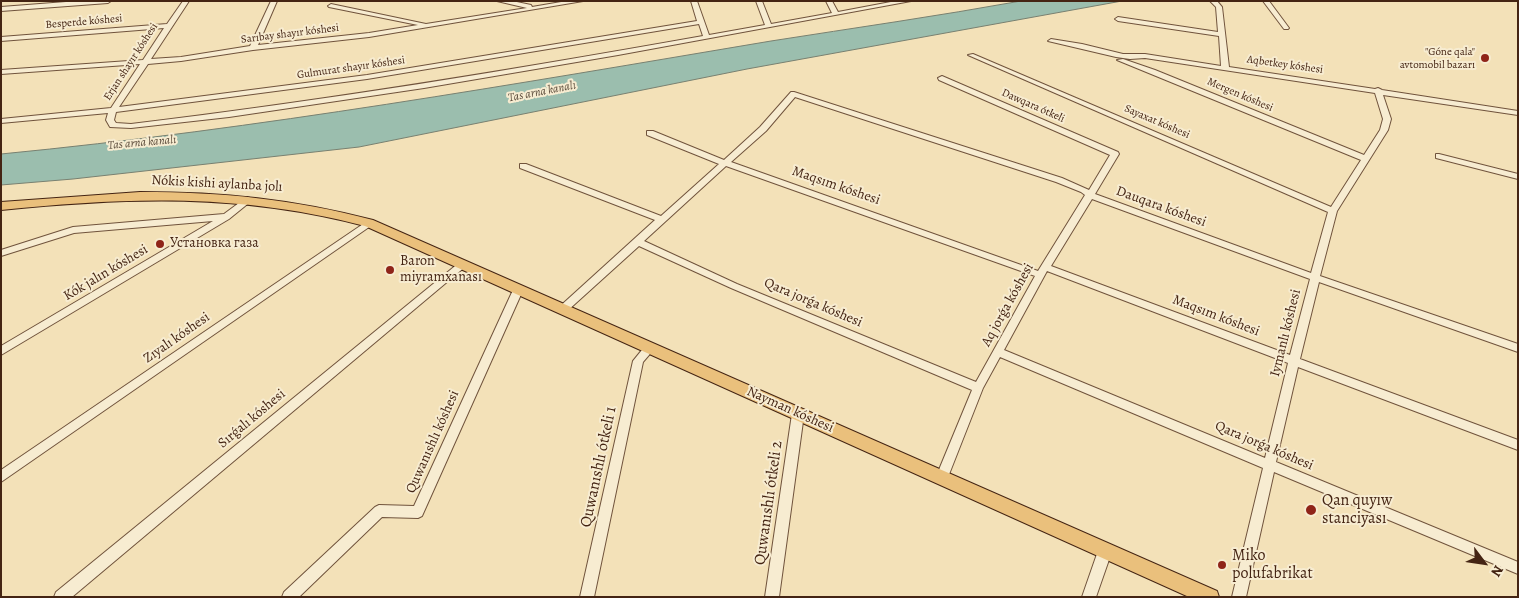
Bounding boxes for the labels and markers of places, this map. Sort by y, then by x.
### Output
place label: "Góne qala" avtomobil bazarı [1400,45,1475,71]
marker: "Góne qala" avtomobil bazarı [1479,52,1491,64]
place label: Установка газа [170,236,259,252]
marker: Установка газа [154,238,166,250]
place label: Baron miyramxanası [400,254,482,286]
marker: Baron miyramxanası [384,264,396,276]
place label: Qan quyıw stanciyası [1322,491,1392,529]
marker: Qan quyıw stanciyası [1304,503,1318,517]
place label: Miko polufabrikat [1232,546,1313,584]
marker: Miko polufabrikat [1216,559,1228,571]

